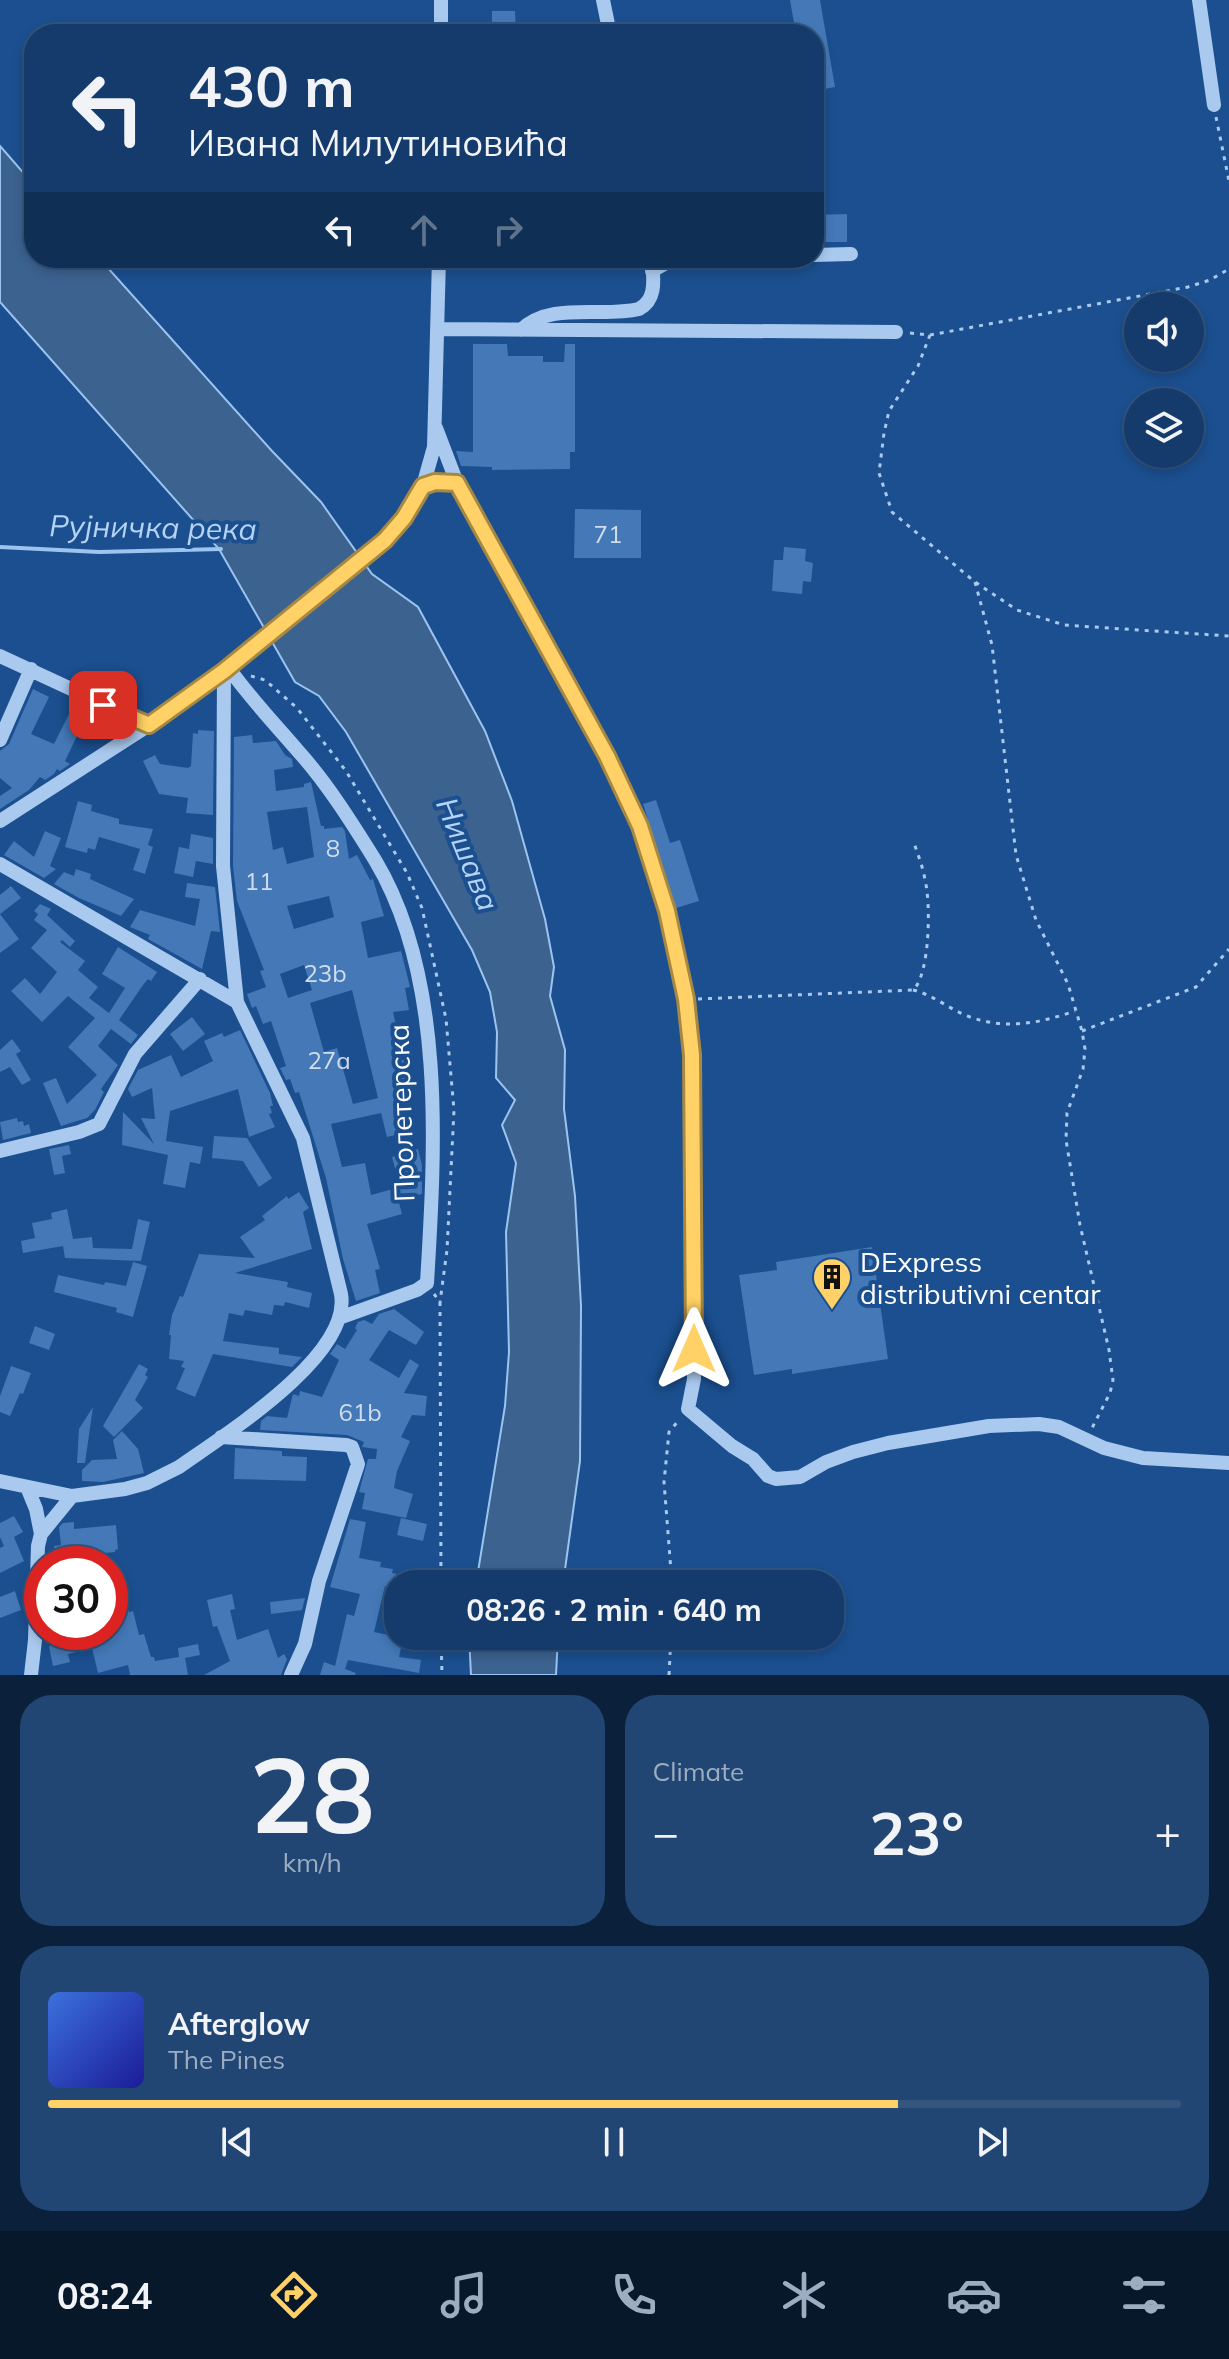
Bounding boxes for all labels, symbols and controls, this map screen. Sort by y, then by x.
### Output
text: 430 m [188,51,355,121]
icon: left [56,56,160,160]
text: Ивана Милутиновића [188,120,568,165]
icon: left [318,208,362,252]
icon: ahead [402,208,446,252]
icon: right [486,208,530,252]
map controls [1124,292,1204,468]
button: sound [1124,292,1204,372]
button: layers [1124,388,1204,468]
water label: Рујничка река [49,506,257,548]
house number: 71 [594,519,622,549]
pin [69,671,137,739]
icon: arrive [81,683,125,727]
water label: Нишава [428,792,508,916]
house number: 8 [326,833,340,863]
house number: 11 [245,866,273,896]
house number: 23b [303,958,347,988]
street label: Пролетерска [380,1023,422,1203]
house number: 27a [307,1045,351,1075]
place label: DExpress distributivni centar [860,1244,1101,1311]
building icon: DExpress distributivni centar [811,1256,853,1311]
position arrow [652,1307,736,1391]
house number: 61b [338,1397,382,1427]
speed limit sign: 30 [24,1546,128,1650]
text: 08:26 · 2 min · 640 m [466,1591,762,1629]
text: 28 [250,1728,375,1859]
text: Climate [653,1755,744,1788]
text: 23° [869,1795,964,1870]
text: − [653,1805,679,1860]
text: + [1155,1805,1181,1860]
text: km/h [283,1846,342,1879]
text: Afterglow [168,2005,310,2043]
text: The Pines [168,2043,285,2076]
icon: previous [215,2120,259,2164]
icon: pause [592,2120,636,2164]
icon: next [970,2120,1014,2164]
icon: directions [266,2267,322,2323]
icon: music [436,2267,492,2323]
icon: phone [606,2267,662,2323]
icon: climate [776,2267,832,2323]
icon: car [946,2267,1002,2323]
icon: filters [1116,2267,1172,2323]
text: 08:24 [57,2273,152,2318]

